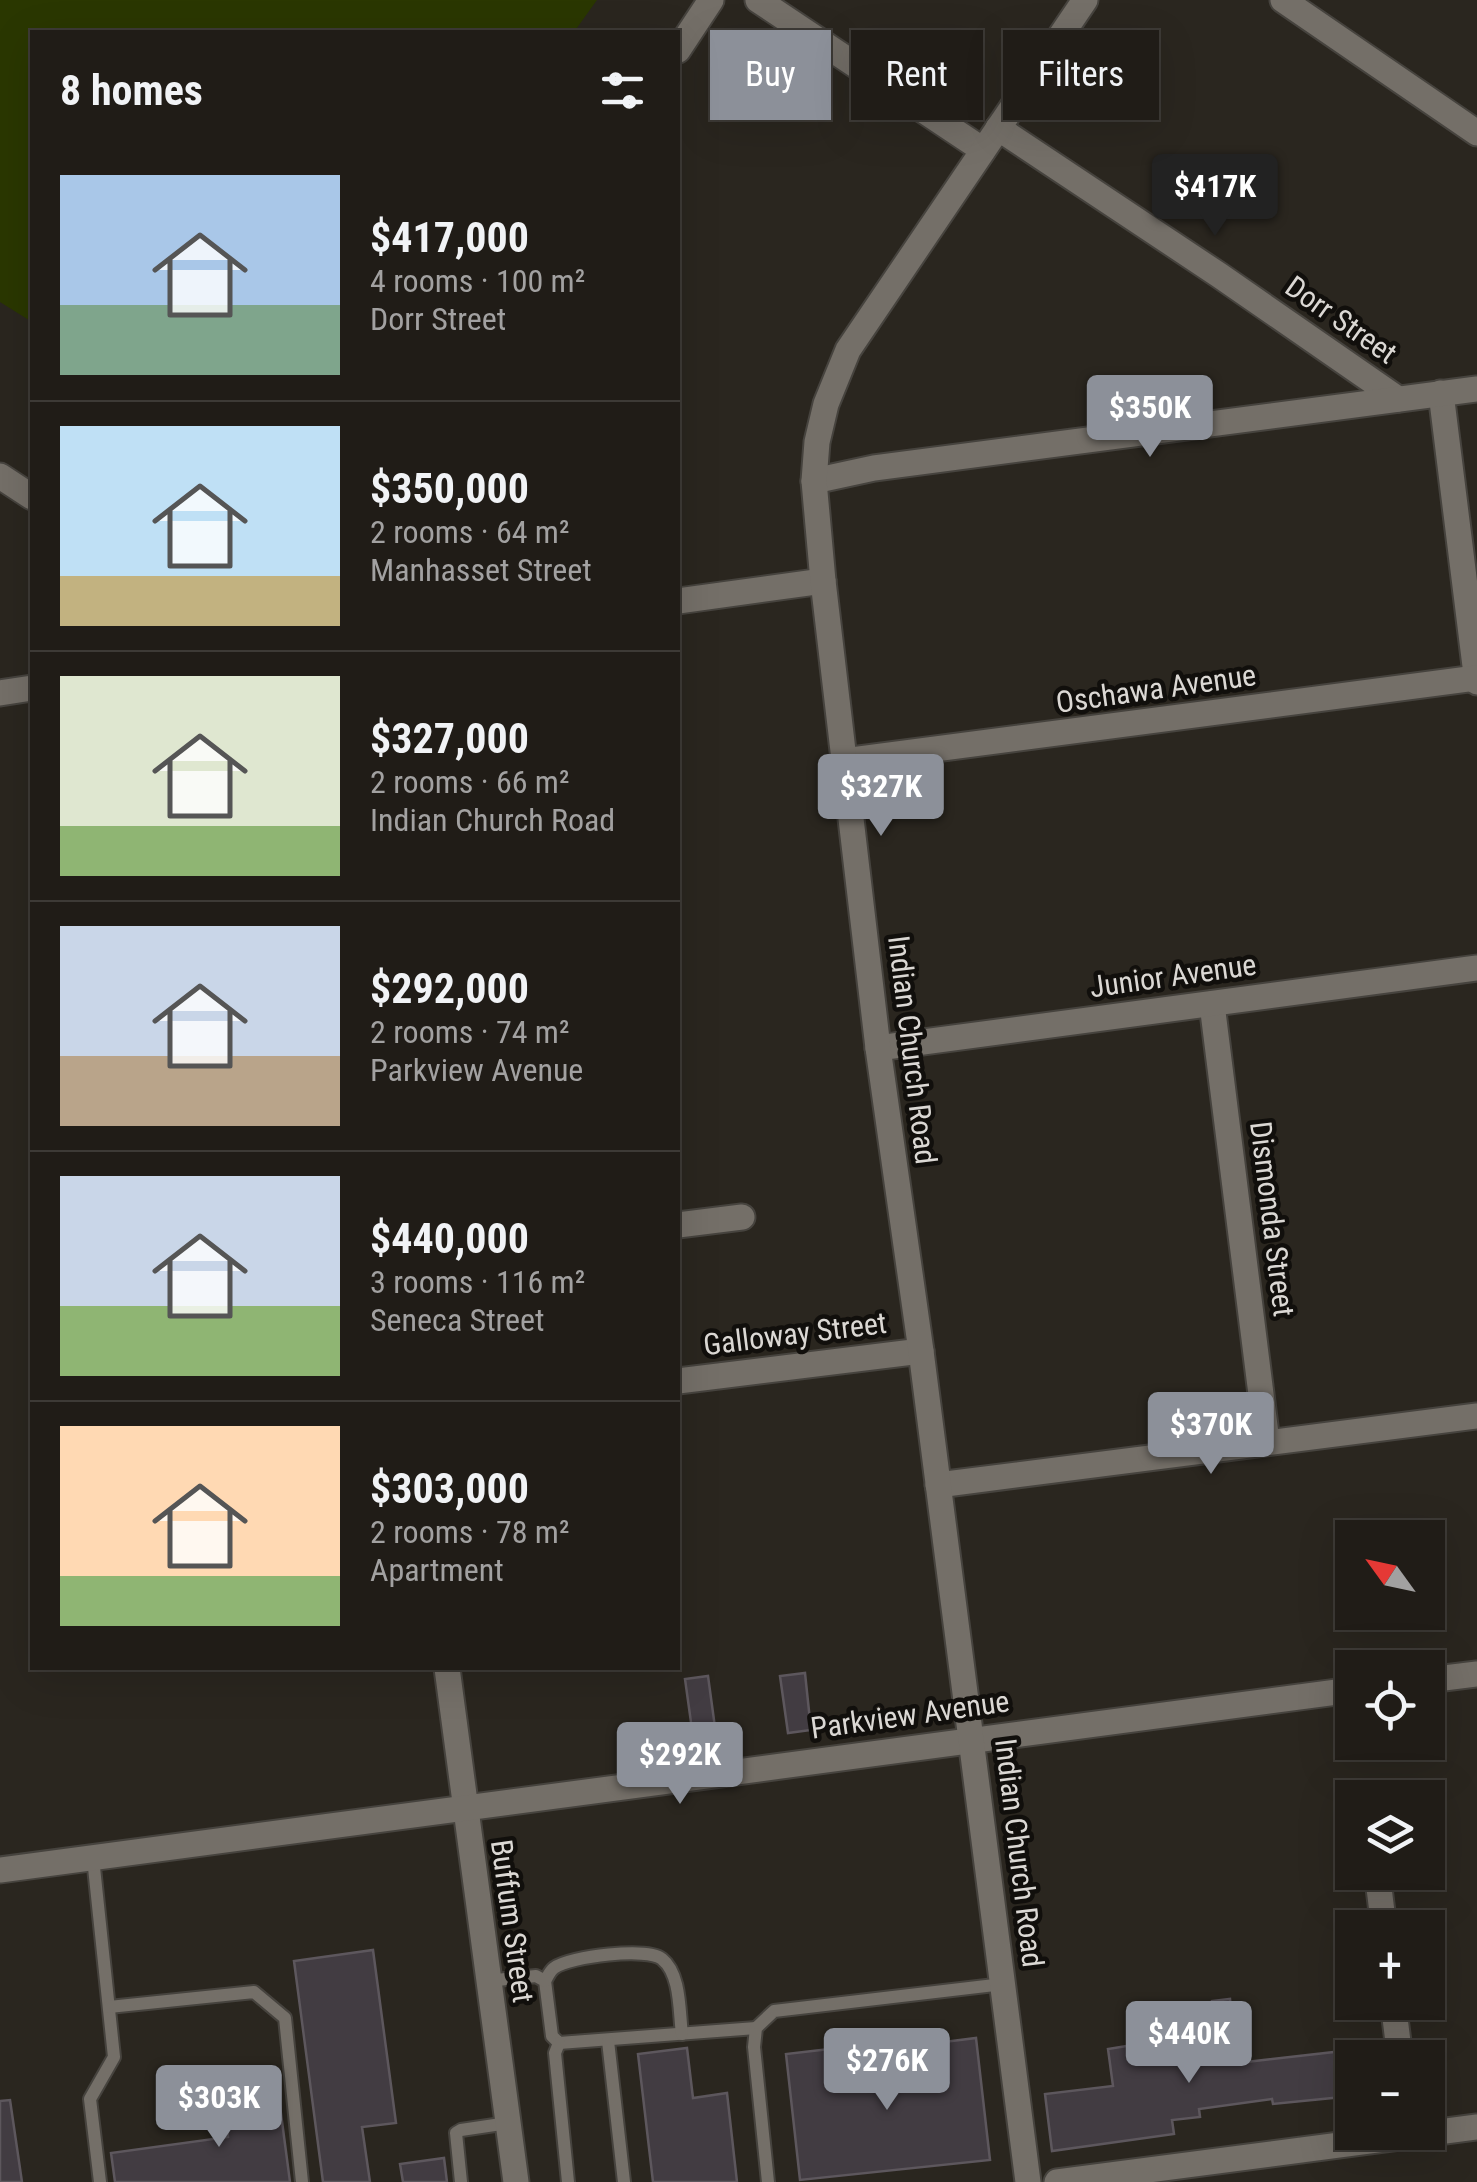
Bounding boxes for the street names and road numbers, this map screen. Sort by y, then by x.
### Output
street label: Dorr Street [1279,269,1404,371]
street label: Oschawa Avenue [1054,657,1258,720]
street label: Indian Church Road [881,934,944,1166]
street label: Junior Avenue [1087,946,1258,1005]
street label: Dismonda Street [1243,1119,1302,1318]
street label: Galloway Street [701,1305,889,1362]
street label: Parkview Avenue [808,1683,1011,1746]
street label: Indian Church Road [988,1737,1051,1969]
street label: Buffum Street [484,1837,541,2005]

